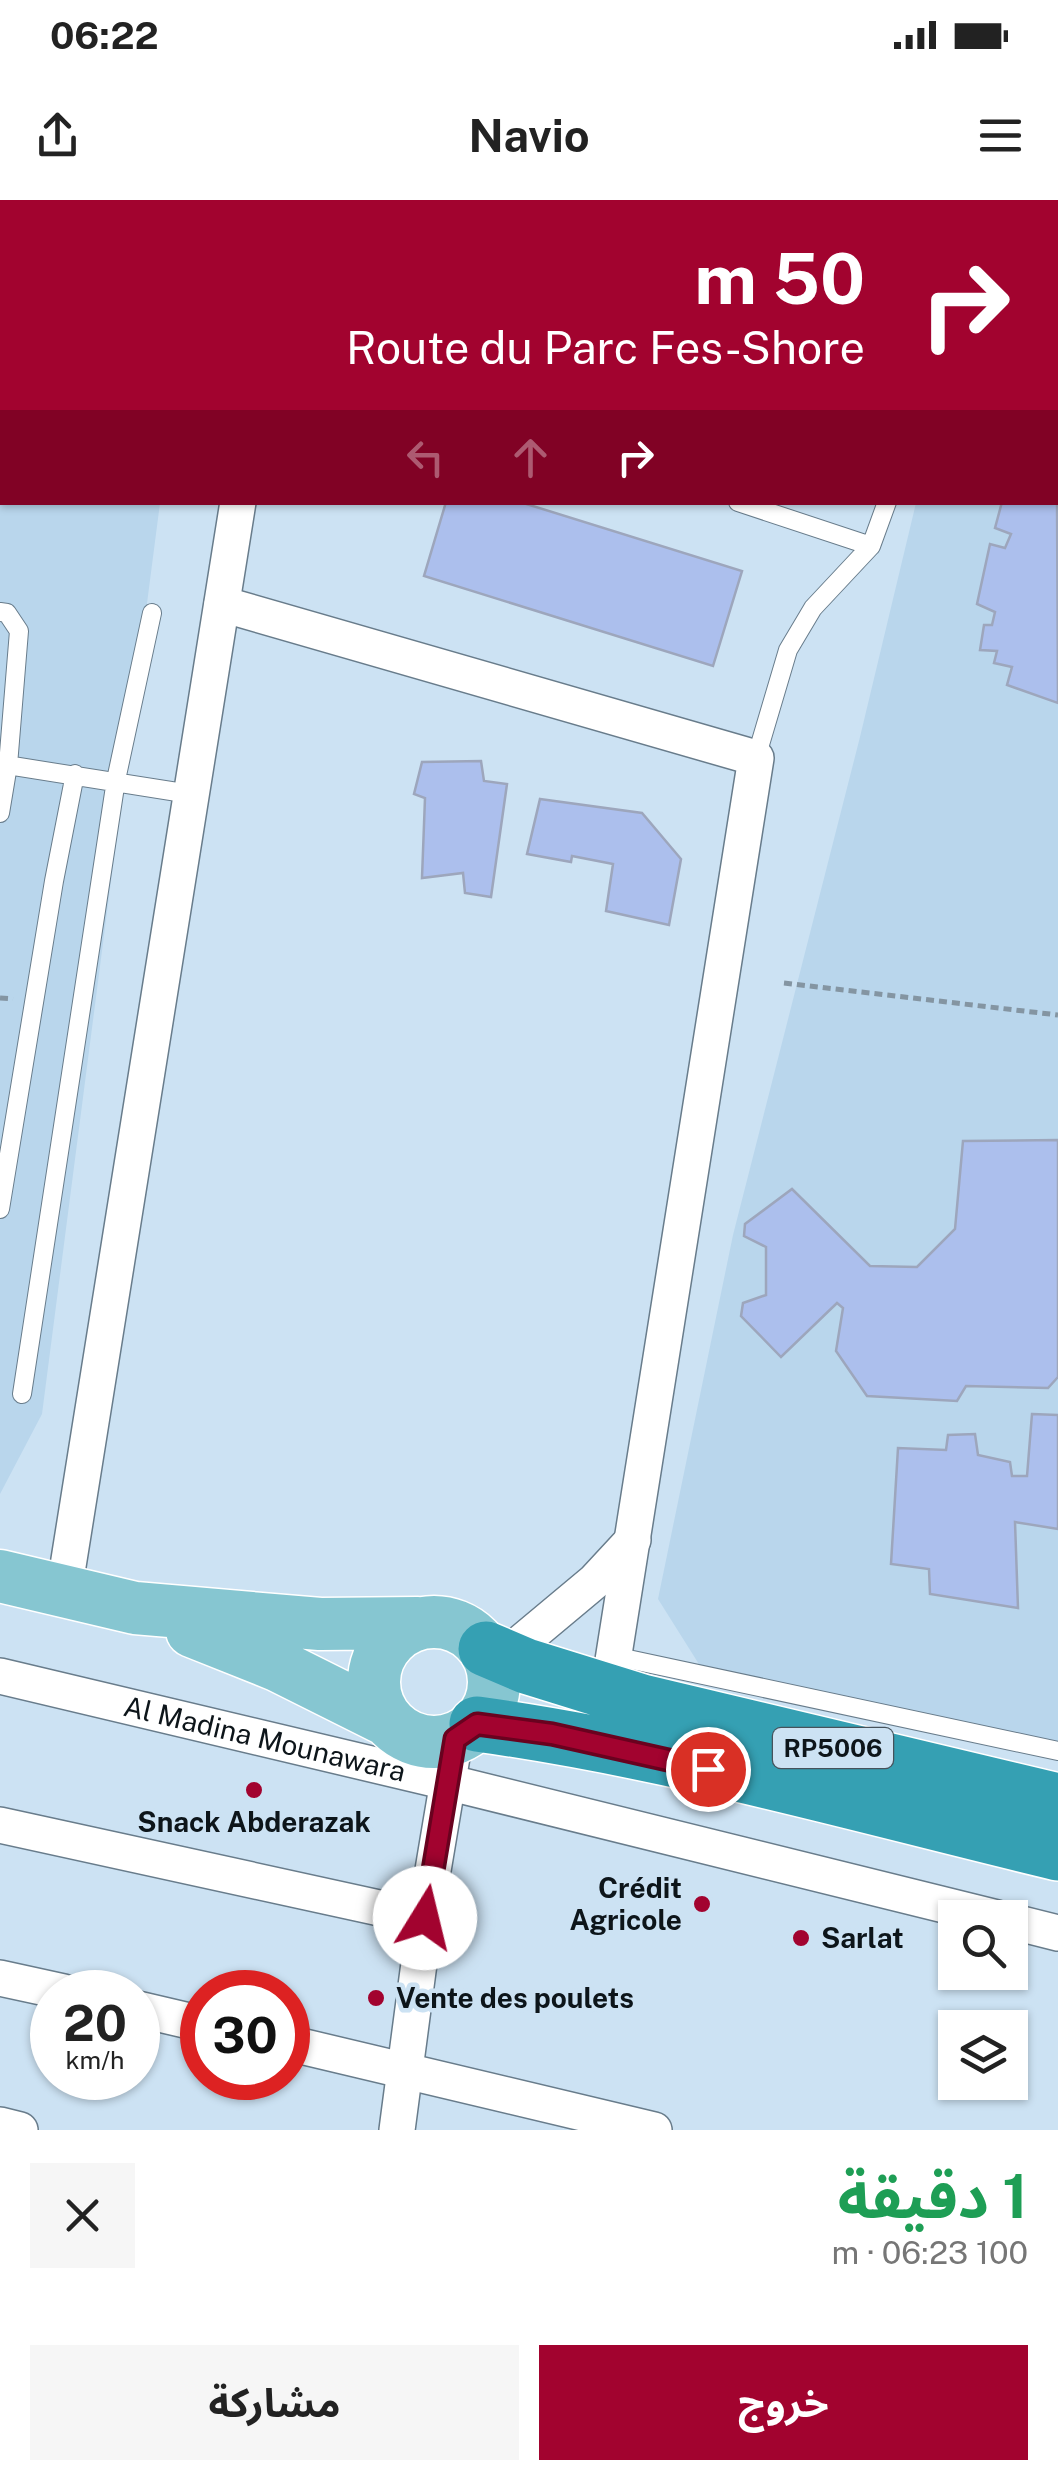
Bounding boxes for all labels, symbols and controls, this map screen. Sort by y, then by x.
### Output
text: 06:22 [50,13,159,58]
icon: share [30,108,85,163]
icon: menu [973,108,1028,163]
text: Navio [468,109,590,162]
text: 50 m [694,237,865,320]
icon: right [900,240,1030,370]
text: Route du Parc Fes-Shore [346,321,865,374]
icon: left [398,430,453,485]
icon: ahead [503,430,558,485]
icon: right [608,430,663,485]
street label: Al Madina Mounawara [120,1689,409,1788]
pin [666,1727,751,1812]
road number: RP5006 [773,1728,893,1768]
icon: arrive [681,1742,736,1797]
marker: Snack Abderazak [243,1779,265,1801]
place label: Snack Abderazak [137,1805,371,1838]
position arrow [373,1866,477,1970]
place label: Crédit Agricole [570,1871,682,1936]
marker: Crédit Agricole [691,1893,713,1915]
map controls [938,1900,1028,2100]
button: search [938,1900,1028,1990]
place label: Sarlat [821,1921,904,1954]
marker: Sarlat [790,1927,812,1949]
speed limit sign: 30 [180,1970,310,2100]
place label: Vente des poulets [396,1981,634,2014]
marker: Vente des poulets [365,1987,387,2009]
text: 20 [63,1993,127,2052]
button: layers [938,2010,1028,2100]
text: km/h [66,2045,124,2075]
text: 1 دقيقة [838,2161,1028,2232]
button: close [30,2163,135,2268]
text: 100 m · 06:23 [831,2234,1028,2271]
button: مشاركة [30,2345,519,2460]
button: خروج [539,2345,1028,2460]

